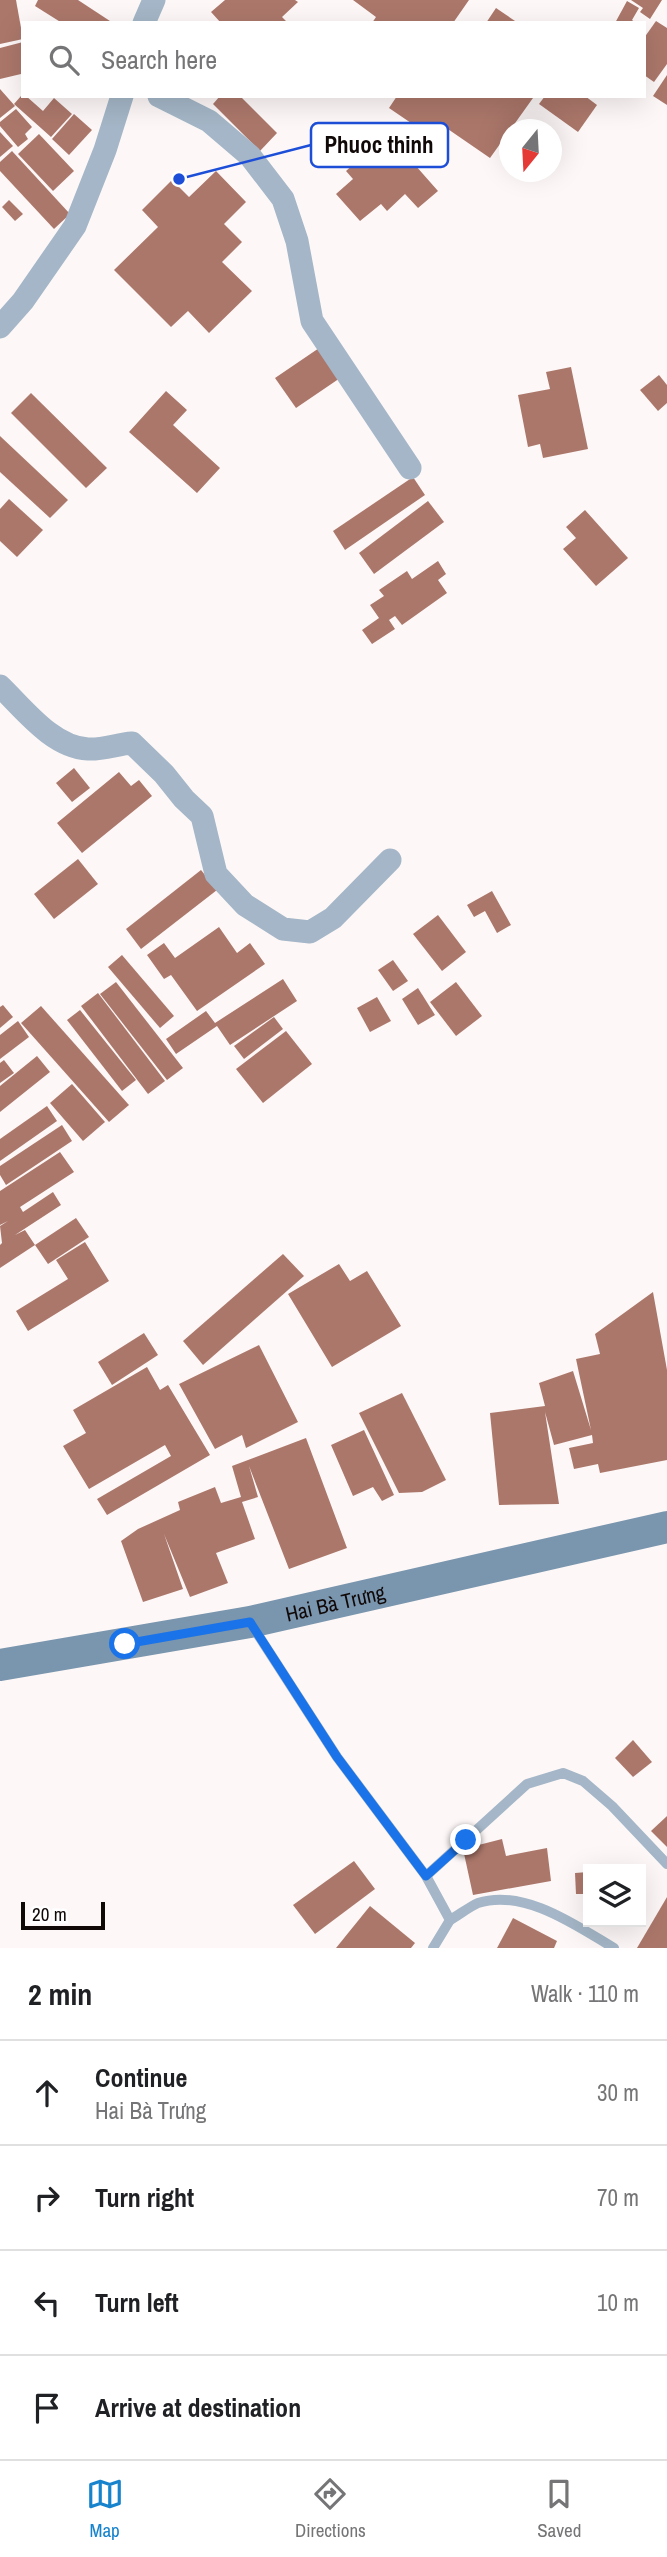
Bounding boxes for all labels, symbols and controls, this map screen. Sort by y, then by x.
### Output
search box [21,21,646,98]
icon: search [45,41,83,79]
text: Search here [101,42,217,77]
north arrow [499,119,562,182]
callout: Phuoc thinh [311,123,448,167]
text: Phuoc thinh [325,129,433,160]
street label: Hai Bà Trưng [282,1577,388,1628]
route start [109,1628,140,1659]
route end [450,1824,481,1855]
map controls [583,1864,646,1927]
button: layers [583,1864,646,1927]
scale bar [21,1899,105,1931]
text: 20 m [32,1901,67,1927]
text: 2 min [28,1974,92,2014]
text: Walk · 110 m [531,1978,639,2009]
text: Continue [95,2060,187,2095]
icon: ahead [28,2074,66,2112]
text: 30 m [597,2077,639,2108]
text: Hai Bà Trưng [95,2095,206,2126]
icon: right [28,2179,66,2217]
text: Turn right [95,2180,194,2215]
text: 70 m [597,2182,639,2213]
icon: left [28,2284,66,2322]
text: Turn left [95,2285,179,2320]
text: 10 m [597,2287,639,2318]
icon: arrive [28,2389,66,2427]
text: Arrive at destination [95,2390,301,2425]
tab: Map [86,2475,124,2543]
tab: Directions [295,2475,366,2543]
tab: Saved [537,2475,581,2543]

